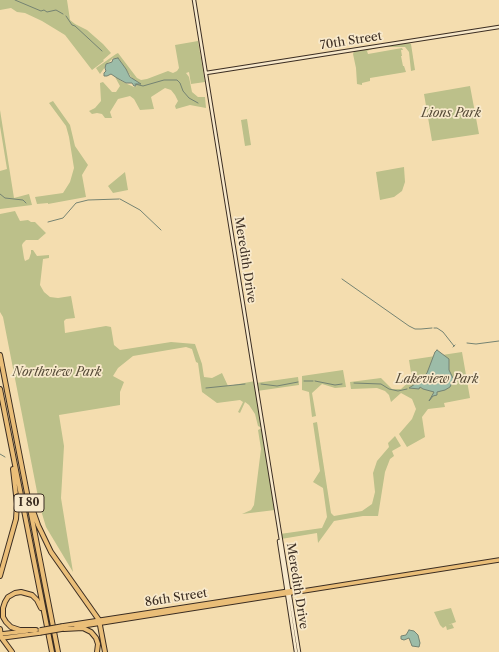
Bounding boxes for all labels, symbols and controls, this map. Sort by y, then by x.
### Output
street label: 70th Street [319,29,383,53]
park label: Lions Park [421,107,481,121]
street label: Meredith Drive [231,216,259,304]
park label: Northview Park [13,366,101,380]
park label: Lakeview Park [395,373,479,387]
road number: I 80 [14,494,44,512]
street label: Meredith Drive [283,542,311,630]
street label: 86th Street [144,586,208,610]

